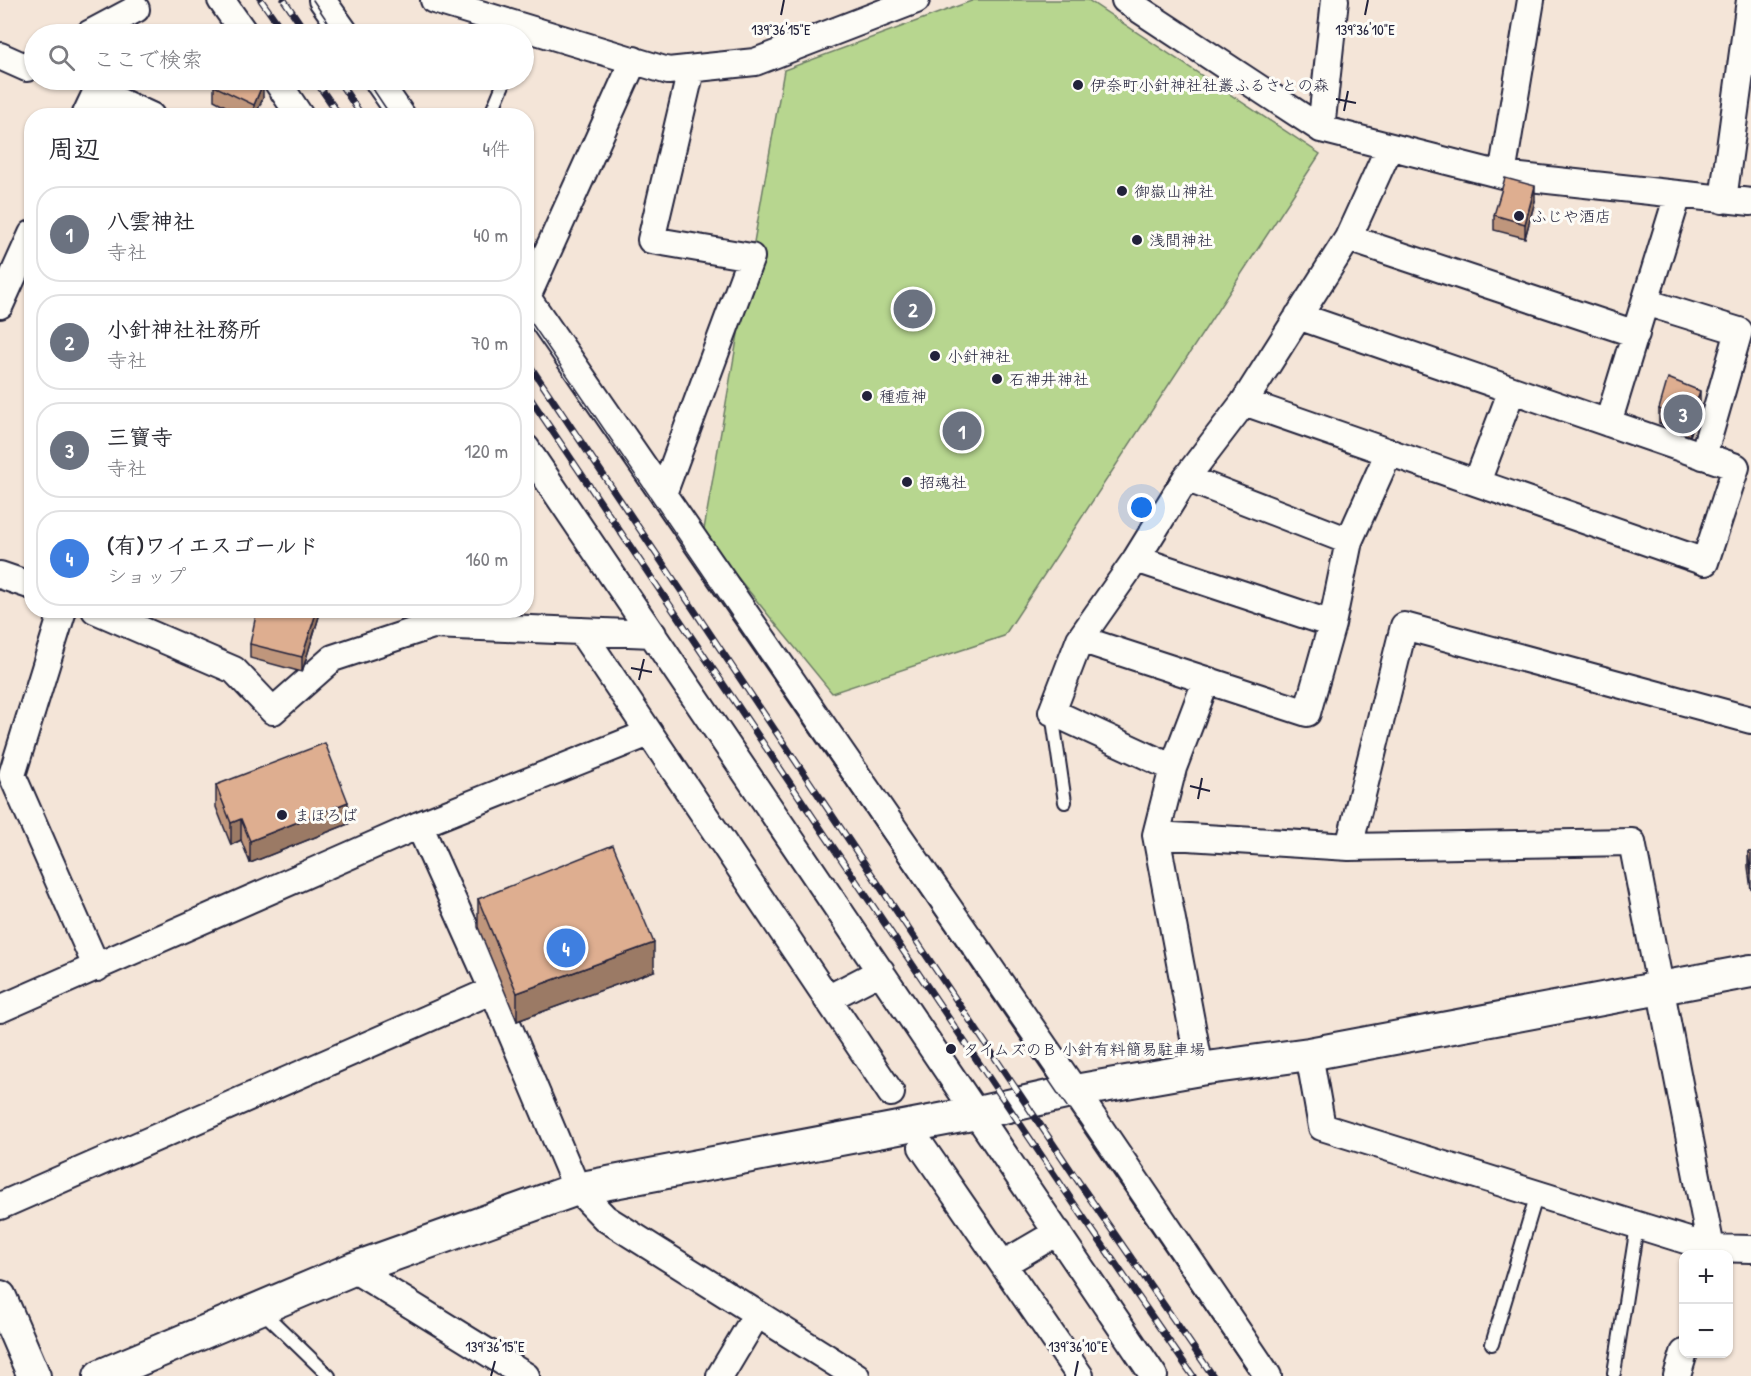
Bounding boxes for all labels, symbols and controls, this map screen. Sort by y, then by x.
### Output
text: 139°36'15"E [751,19,811,40]
text: 139°36'10"E [1335,19,1395,40]
search box [24,24,534,90]
icon: search [45,41,78,74]
text: ここで検索 [93,44,203,74]
place label: 伊奈町小針神社社叢ふるさとの森 [1090,74,1329,96]
marker: 伊奈町小針神社社叢ふるさとの森 [1071,78,1085,92]
text: 周辺 [48,131,100,166]
text: 4件 [483,135,510,162]
place label: 御嶽山神社 [1134,180,1214,202]
marker: 御嶽山神社 [1115,184,1129,198]
place label: ふじや酒店 [1531,205,1611,227]
text: 八雲神社 [107,206,195,236]
marker: ふじや酒店 [1512,209,1526,223]
text: 1 [66,221,73,248]
text: 40 m [473,221,508,248]
place label: 浅間神社 [1149,229,1213,251]
marker: 浅間神社 [1130,233,1144,247]
text: 寺社 [107,238,147,265]
pin: 2 [894,286,932,332]
text: 小針神社社務所 [107,314,261,344]
text: 2 [65,329,74,356]
text: 70 m [471,329,508,356]
place label: 小針神社 [947,345,1011,367]
text: 寺社 [107,346,147,373]
marker: 小針神社 [928,349,942,363]
place label: 石神井神社 [1009,368,1089,390]
marker: 石神井神社 [990,372,1004,386]
place label: 種痘神 [879,385,927,407]
marker: 種痘神 [860,389,874,403]
pin: 3 [1664,392,1702,436]
pin: 1 [942,408,982,454]
text: 三寶寺 [107,422,173,452]
text: 3 [65,437,74,464]
text: 120 m [464,437,508,464]
text: 寺社 [107,454,147,481]
place label: 招魂社 [919,471,967,493]
marker: 招魂社 [900,475,914,489]
your location [1127,493,1156,522]
text: (有)ワイエスゴールド [107,530,319,560]
text: 4 [66,545,73,572]
text: 160 m [466,545,508,572]
text: ショップ [107,562,186,589]
place label: まほろば [294,804,358,826]
marker: まほろば [275,808,289,822]
pin: 4 [546,926,586,970]
place label: タイムズのＢ 小針有料簡易駐車場 [963,1038,1205,1060]
marker: タイムズのＢ 小針有料簡易駐車場 [944,1042,958,1056]
map controls [1679,1250,1733,1358]
button: + [1679,1250,1733,1304]
button: − [1679,1304,1733,1358]
text: 139°36'15"E [465,1336,525,1357]
text: 139°36'10"E [1048,1336,1108,1357]

